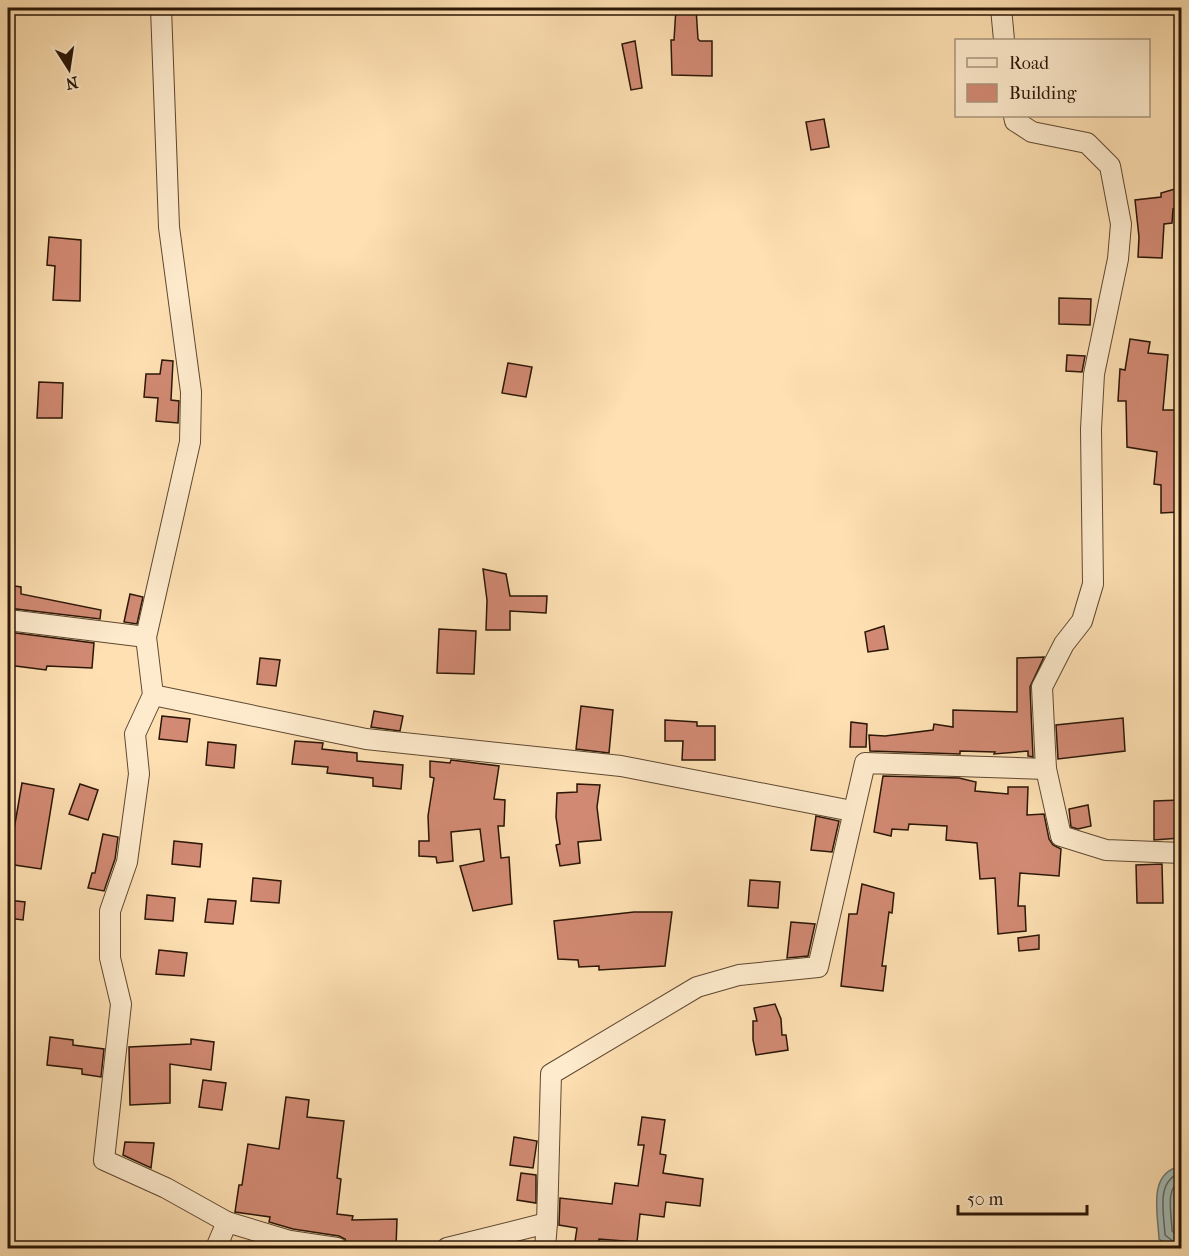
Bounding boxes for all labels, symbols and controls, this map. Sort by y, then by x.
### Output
north arrow [39,39,99,99]
legend [955,39,1150,117]
text: Road [1009,53,1049,74]
text: N [63,73,80,94]
text: Building [1009,83,1077,104]
scale bar [958,1178,1087,1216]
text: 50 m [967,1189,1004,1210]

